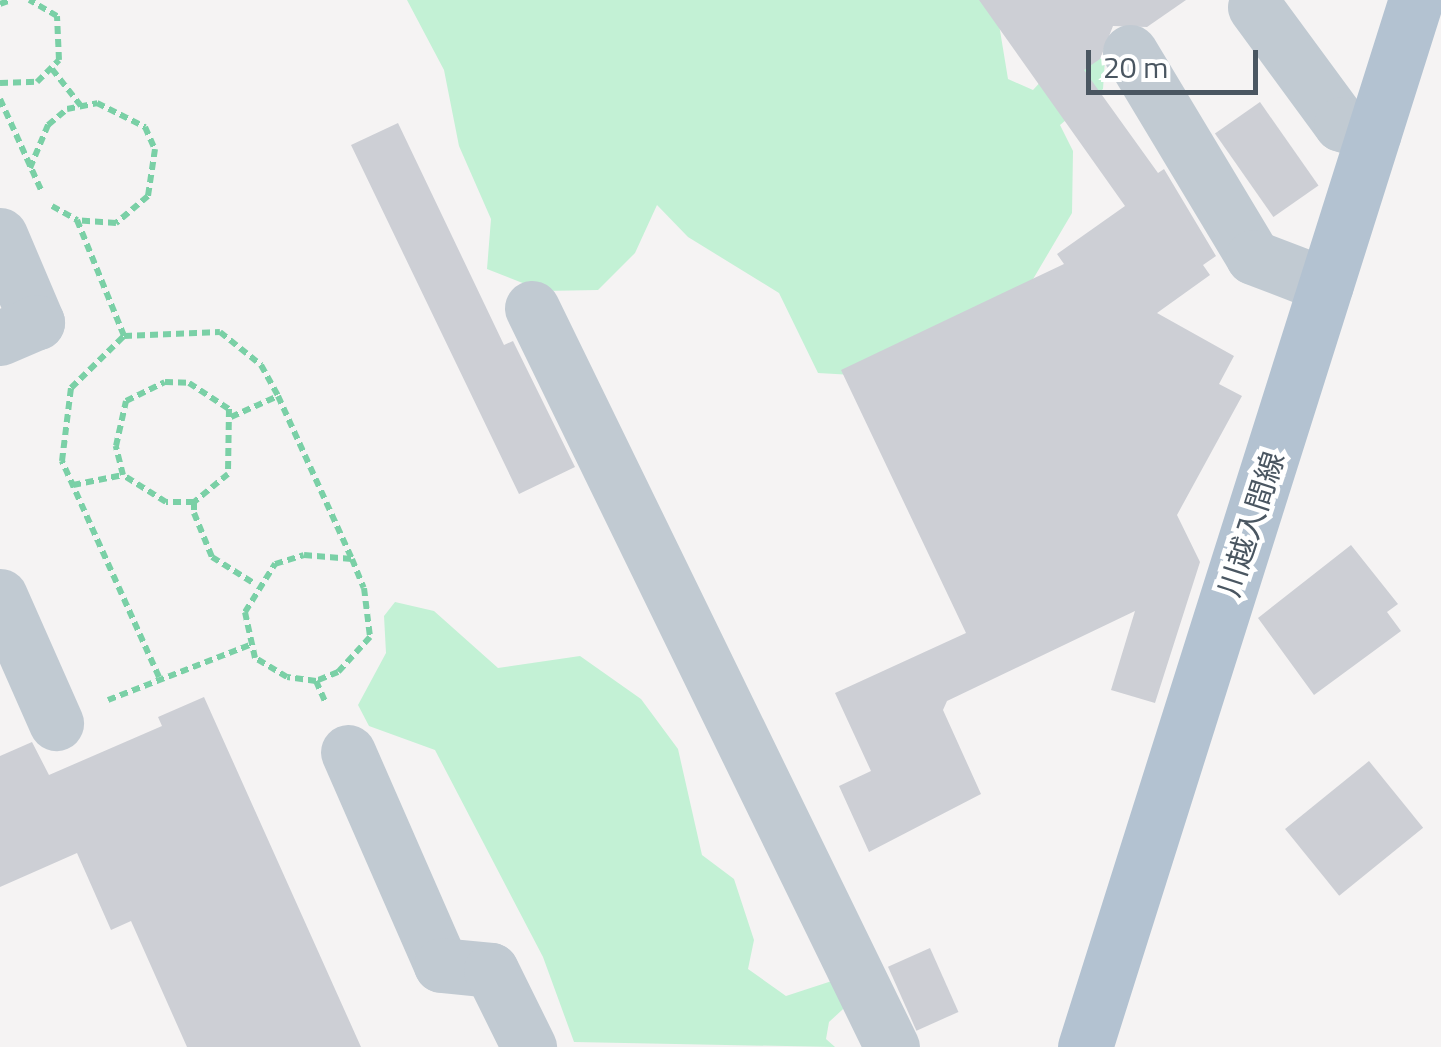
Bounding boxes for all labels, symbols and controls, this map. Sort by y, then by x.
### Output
scale bar [1091,30,1264,92]
text: 20 m [1103,44,1168,90]
street label: 川越入間線 [1211,447,1291,601]

